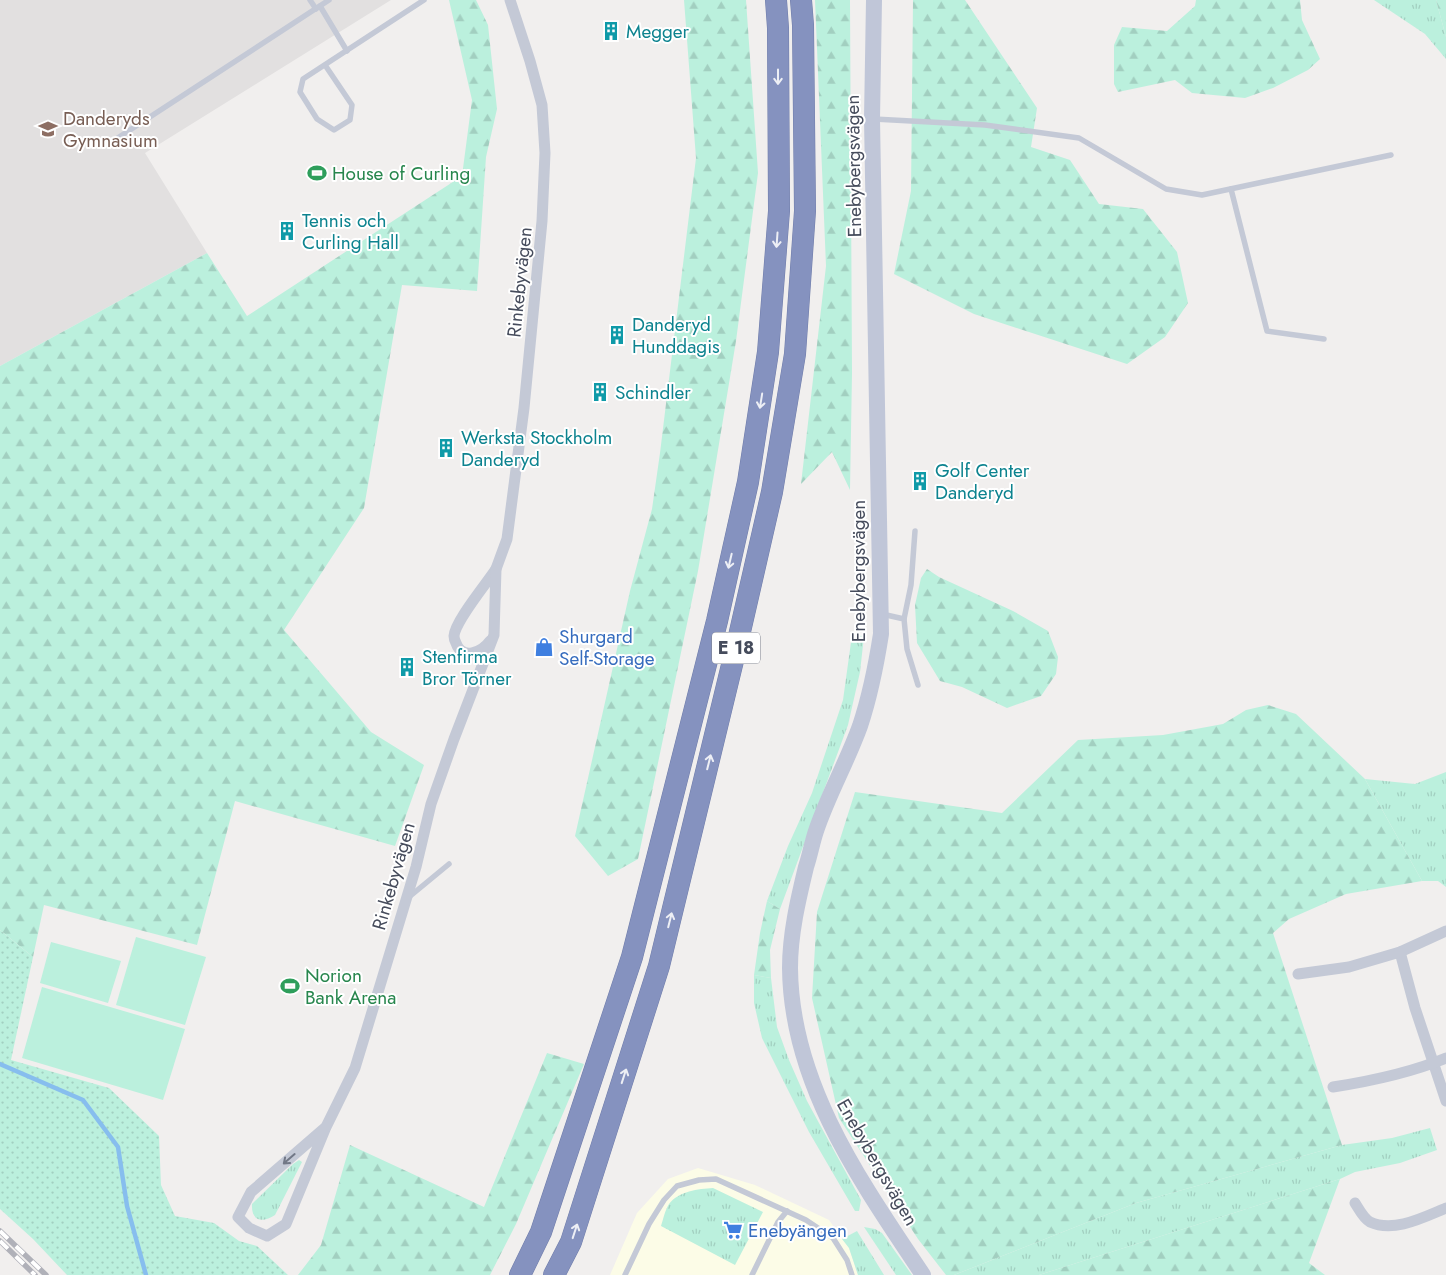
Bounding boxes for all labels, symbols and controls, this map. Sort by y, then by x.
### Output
place label: Megger [626,18,690,45]
building icon: Megger [600,20,622,42]
one-way arrow [773,68,783,85]
street label: Enebybergsvägen [839,95,868,237]
place label: Danderyds Gymnasium [63,105,158,154]
school or university icon: Danderyds Gymnasium [37,118,59,140]
place label: House of Curling [332,160,470,187]
sports icon: House of Curling [306,162,328,184]
place label: Tennis och Curling Hall [302,207,399,256]
building icon: Tennis och Curling Hall [276,220,298,242]
street label: Rinkebyvägen [500,225,539,339]
one-way arrow [772,231,782,247]
place label: Danderyd Hunddagis [632,311,720,360]
building icon: Danderyd Hunddagis [606,324,628,346]
place label: Schindler [615,379,691,406]
building icon: Schindler [589,381,611,403]
one-way arrow [755,393,765,409]
place label: Werksta Stockholm Danderyd [461,424,612,473]
building icon: Werksta Stockholm Danderyd [435,437,457,459]
place label: Golf Center Danderyd [935,457,1030,506]
building icon: Golf Center Danderyd [909,470,931,492]
street label: Enebybergsvägen [845,500,872,642]
one-way arrow [725,552,734,568]
place label: Shurgard Self-Storage [559,623,655,672]
road number: E 18 [712,632,760,664]
shop icon: Shurgard Self-Storage [533,636,555,658]
place label: Stenfirma Bror Törner [422,643,512,692]
building icon: Stenfirma Bror Törner [396,656,418,678]
one-way arrow [704,755,714,771]
street label: Rinkebyvägen [365,819,422,933]
one-way arrow [666,913,675,929]
place label: Norion Bank Arena [305,962,396,1011]
sports icon: Norion Bank Arena [279,975,301,997]
one-way arrow [620,1069,629,1084]
street label: Enebybergsvägen [830,1094,925,1231]
one-way arrow [283,1153,296,1164]
place label: Enebyängen [748,1217,847,1244]
supermarket icon: Enebyängen [722,1219,744,1241]
one-way arrow [570,1223,580,1239]

